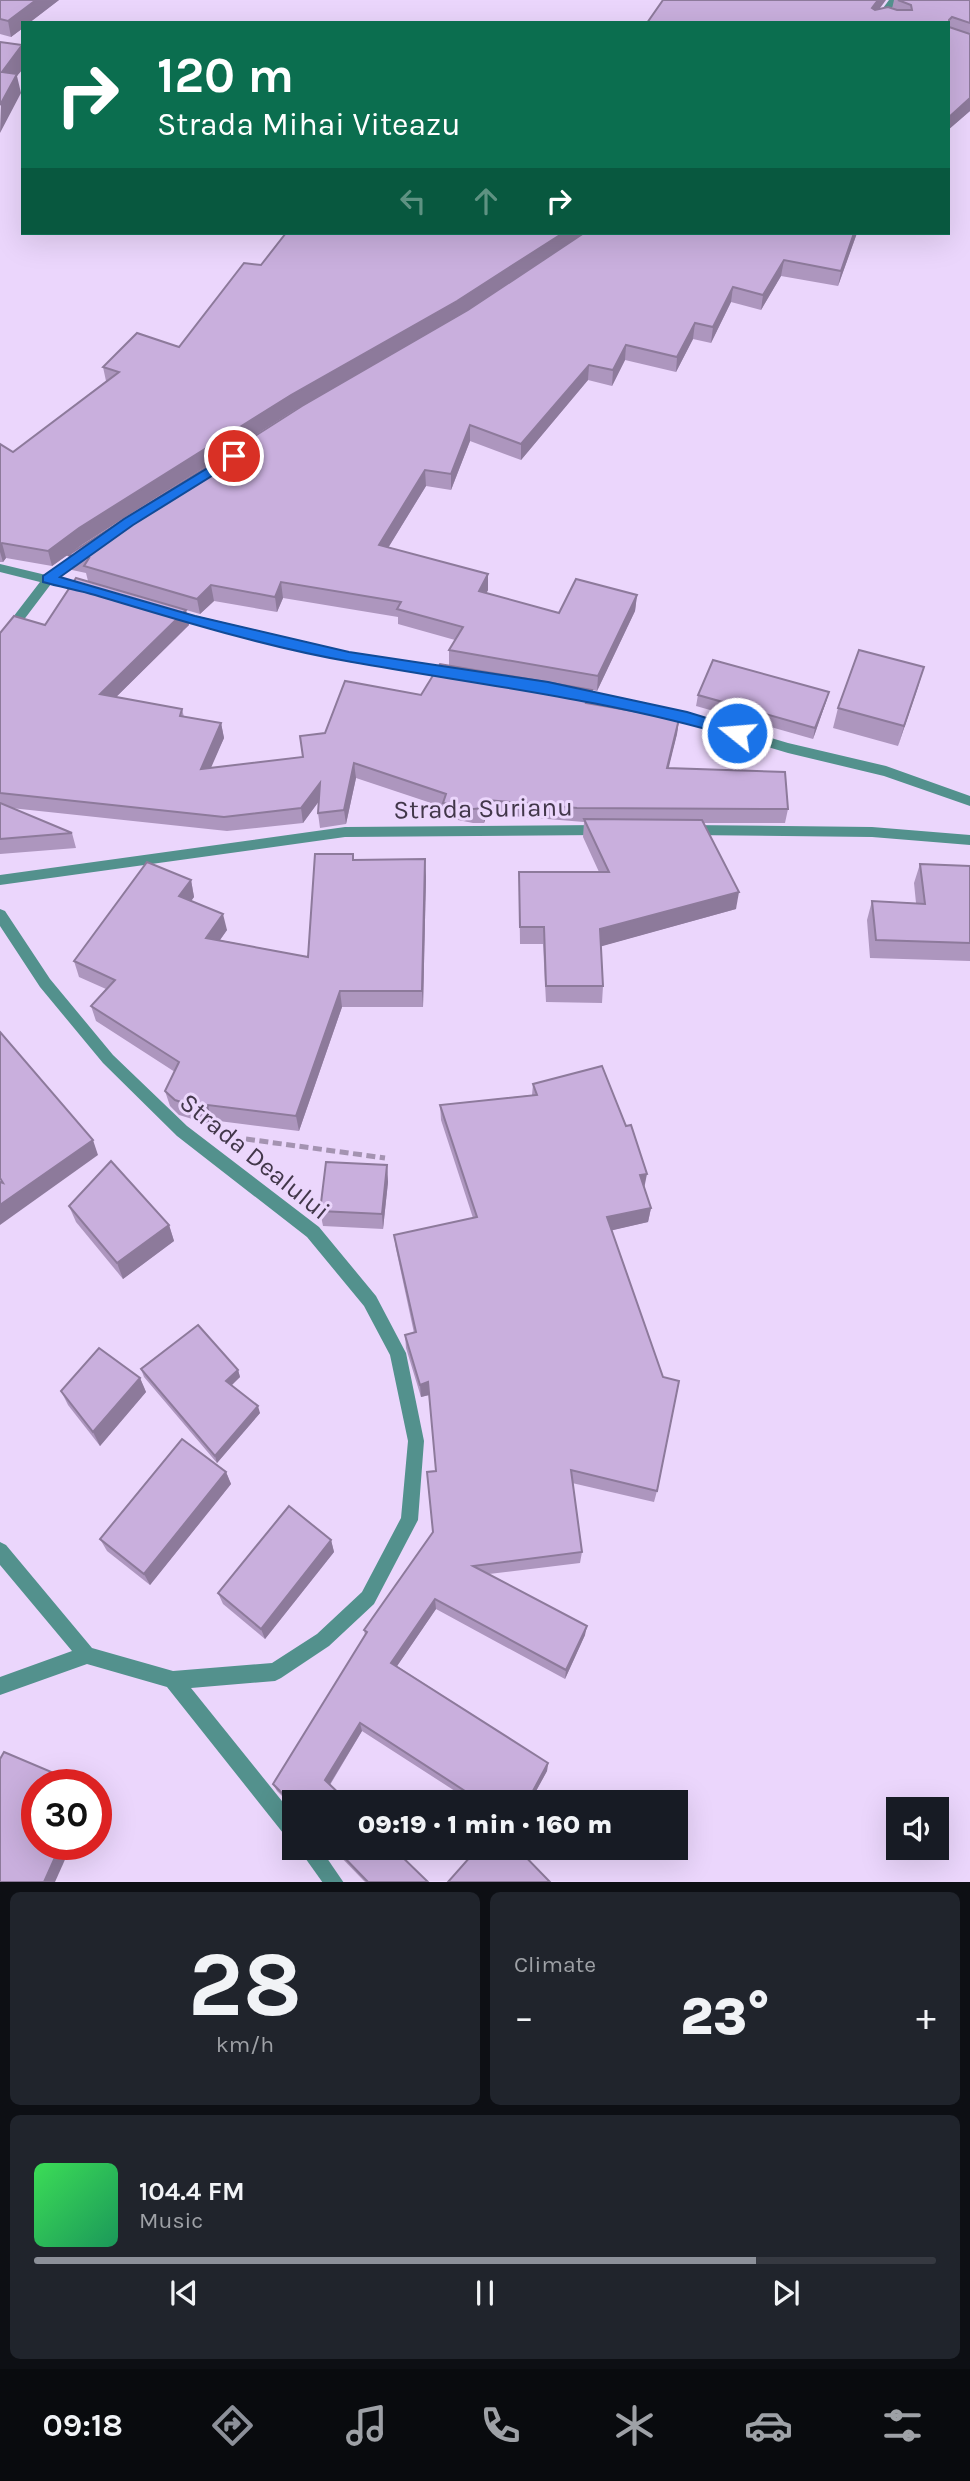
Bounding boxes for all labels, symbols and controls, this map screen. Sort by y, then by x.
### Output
text: 120 m [157,47,294,104]
icon: right [42,49,133,140]
text: Strada Mihai Viteazu [157,106,461,143]
icon: left [394,182,432,220]
icon: ahead [467,182,505,220]
icon: right [540,182,578,220]
pin [204,426,264,486]
icon: arrive [215,437,253,475]
position arrow [700,696,774,770]
street label: Strada Surianu [393,791,573,826]
street label: Strada Dealului [174,1087,336,1226]
speed limit sign: 30 [21,1769,112,1860]
map controls [886,1797,949,1860]
button: sound [886,1797,949,1860]
text: 09:19 · 1 min · 160 m [358,1809,612,1840]
text: 28 [188,1932,302,2038]
text: Climate [514,1951,596,1978]
text: 23° [680,1986,770,2047]
text: − [514,1995,534,2040]
text: + [916,1995,936,2040]
text: km/h [216,2031,274,2058]
text: 104.4 FM [139,2176,245,2207]
text: Music [139,2207,203,2234]
icon: previous [165,2274,203,2312]
icon: pause [466,2274,504,2312]
icon: next [767,2274,805,2312]
icon: directions [208,2401,257,2450]
icon: music [342,2401,391,2450]
icon: phone [476,2401,525,2450]
icon: climate [610,2401,659,2450]
icon: car [744,2401,793,2450]
icon: filters [878,2401,927,2450]
text: 09:18 [43,2407,123,2444]

